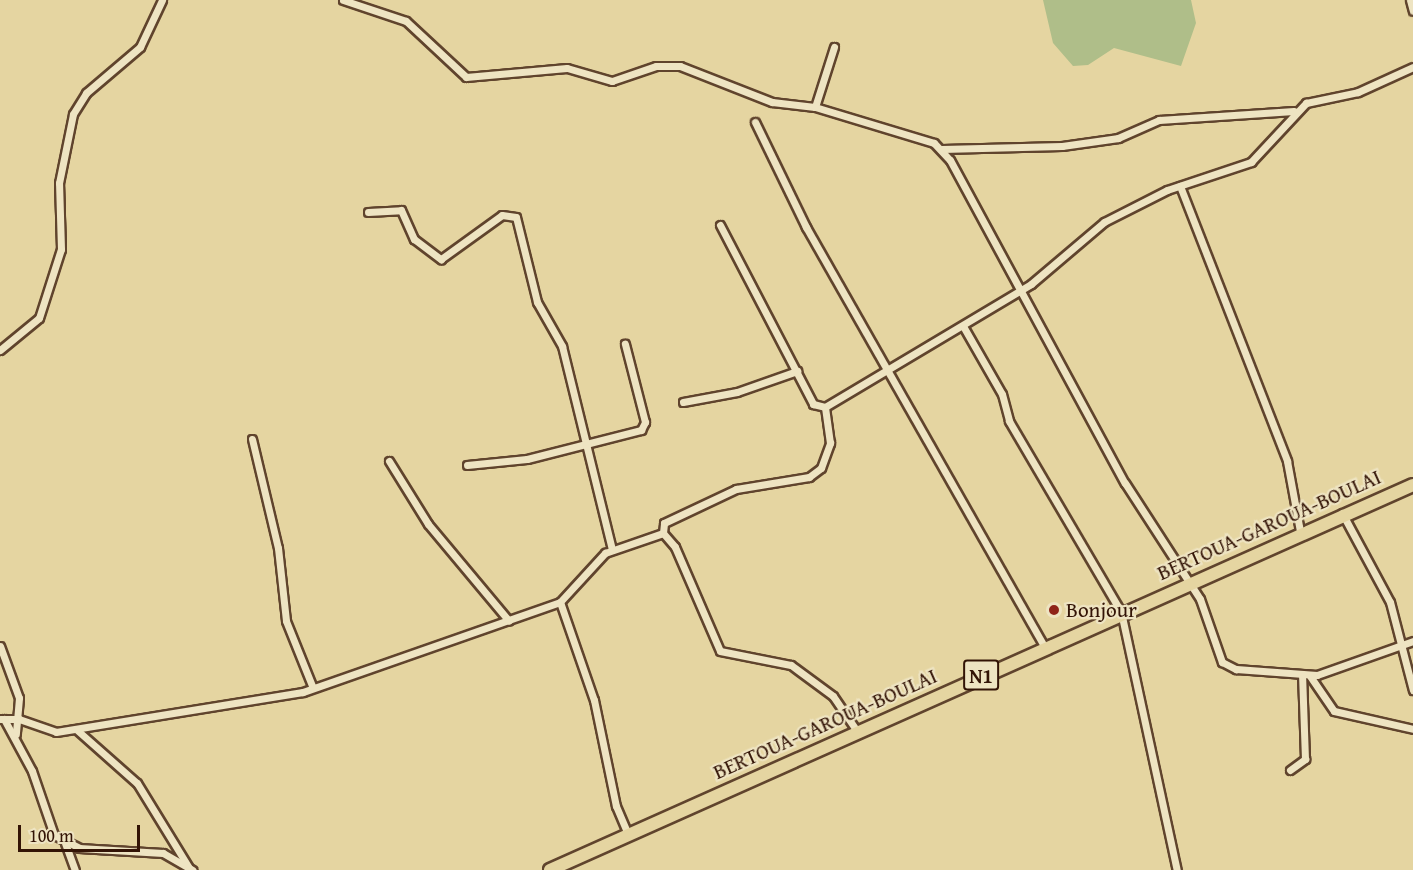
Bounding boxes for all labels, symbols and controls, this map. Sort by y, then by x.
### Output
street label: BERTOUA-GAROUA-BOULAI [1153,464,1385,586]
place label: Bonjour [1066,597,1137,623]
marker: Bonjour [1047,603,1061,617]
road number: N1 [963,658,999,692]
street label: BERTOUA-GAROUA-BOULAI [709,663,941,785]
scale bar [21,813,142,851]
text: 100 m [29,822,74,849]

